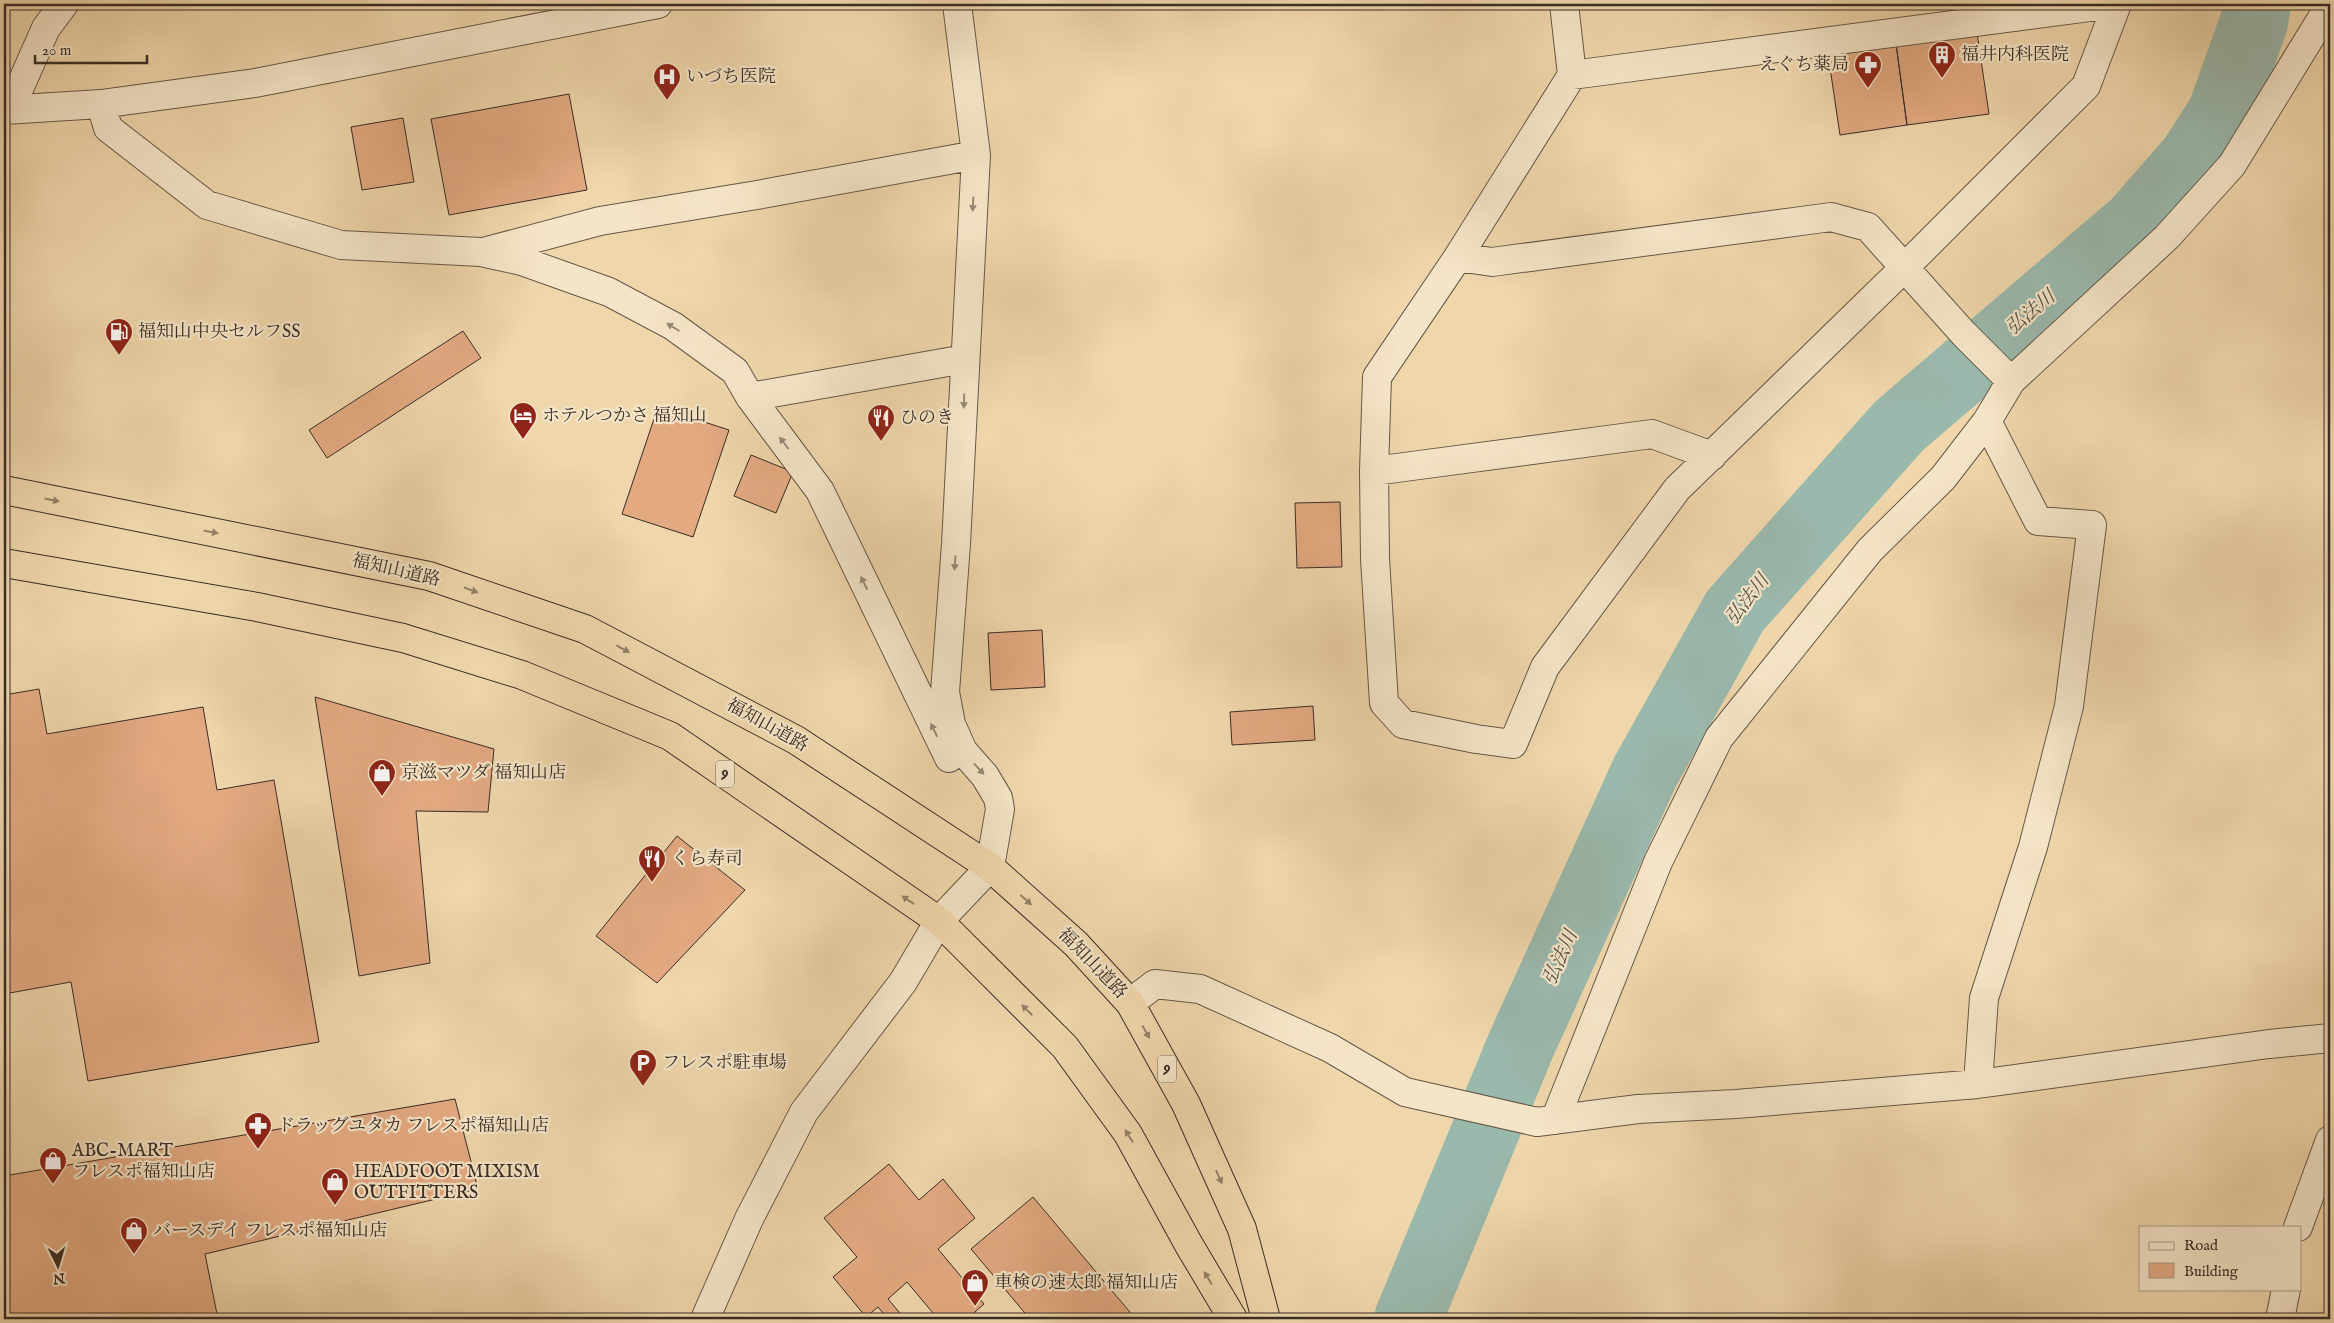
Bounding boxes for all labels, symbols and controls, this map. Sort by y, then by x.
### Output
scale bar [35,32,148,64]
building icon: 福井内科医院 [1927,40,1957,79]
text: 20 m [42,41,72,60]
place label: 福井内科医院 [1961,44,2069,67]
pharmacy icon: えぐち薬局 [1853,50,1883,89]
place label: えぐち薬局 [1759,54,1849,77]
hospital icon: いづち医院 [652,62,682,101]
place label: いづち医院 [686,66,776,89]
one-way arrow [969,196,977,212]
water label: 弘法川 [2001,284,2062,341]
fuel station icon: 福知山中央セルフSS [104,317,134,356]
place label: 福知山中央セルフSS [138,321,300,344]
one-way arrow [667,323,680,332]
one-way arrow [960,393,968,409]
hotel icon: ホテルつかさ 福知山 [508,401,538,440]
restaurant icon: ひのき [866,403,896,442]
place label: ホテルつかさ 福知山 [542,405,707,428]
place label: ひのき [900,407,954,430]
one-way arrow [778,437,789,450]
one-way arrow [44,496,60,504]
one-way arrow [203,528,218,536]
street label: 福知山道路 [350,550,442,592]
one-way arrow [951,555,959,571]
water label: 弘法川 [1721,569,1776,630]
one-way arrow [860,576,868,590]
one-way arrow [464,587,479,595]
one-way arrow [615,645,630,653]
street label: 福知山道路 [722,694,812,758]
one-way arrow [930,722,938,737]
shop icon: 京滋マツダ 福知山店 [367,758,397,797]
road number: 9 [716,761,734,788]
place label: 京滋マツダ 福知山店 [401,762,566,785]
one-way arrow [973,762,985,774]
restaurant icon: くら寿司 [637,844,667,883]
place label: くら寿司 [671,848,743,871]
one-way arrow [1019,894,1032,905]
one-way arrow [901,895,915,905]
street label: 福知山道路 [1052,924,1132,1004]
water label: 弘法川 [1538,925,1584,989]
one-way arrow [1021,1004,1033,1016]
one-way arrow [1142,1025,1150,1039]
parking icon: フレスポ駐車場 [628,1048,658,1087]
place label: フレスポ駐車場 [662,1052,787,1075]
road number: 9 [1158,1056,1176,1082]
pharmacy icon: ドラッグユタカ フレスポ福知山店 [243,1111,273,1150]
place label: ドラッグユタカ フレスポ福知山店 [277,1115,549,1138]
one-way arrow [1124,1129,1133,1142]
place label: ABC-MART フレスポ福知山店 [71,1140,215,1184]
shop icon: ABC-MART フレスポ福知山店 [38,1146,68,1185]
place label: HEADFOOT MIXISM OUTFITTERS [354,1161,540,1205]
shop icon: HEADFOOT MIXISM OUTFITTERS [320,1167,350,1206]
one-way arrow [1216,1170,1224,1184]
shop icon: バースデイ フレスポ福知山店 [119,1216,149,1255]
place label: バースデイ フレスポ福知山店 [153,1220,387,1243]
legend [2139,1226,2302,1290]
text: Road [2184,1236,2219,1255]
north arrow [32,1240,82,1290]
text: Building [2184,1262,2239,1281]
text: N [52,1268,67,1287]
shop icon: 車検の速太郎 福知山店 [960,1268,990,1307]
one-way arrow [1203,1271,1212,1284]
place label: 車検の速太郎 福知山店 [994,1272,1178,1295]

